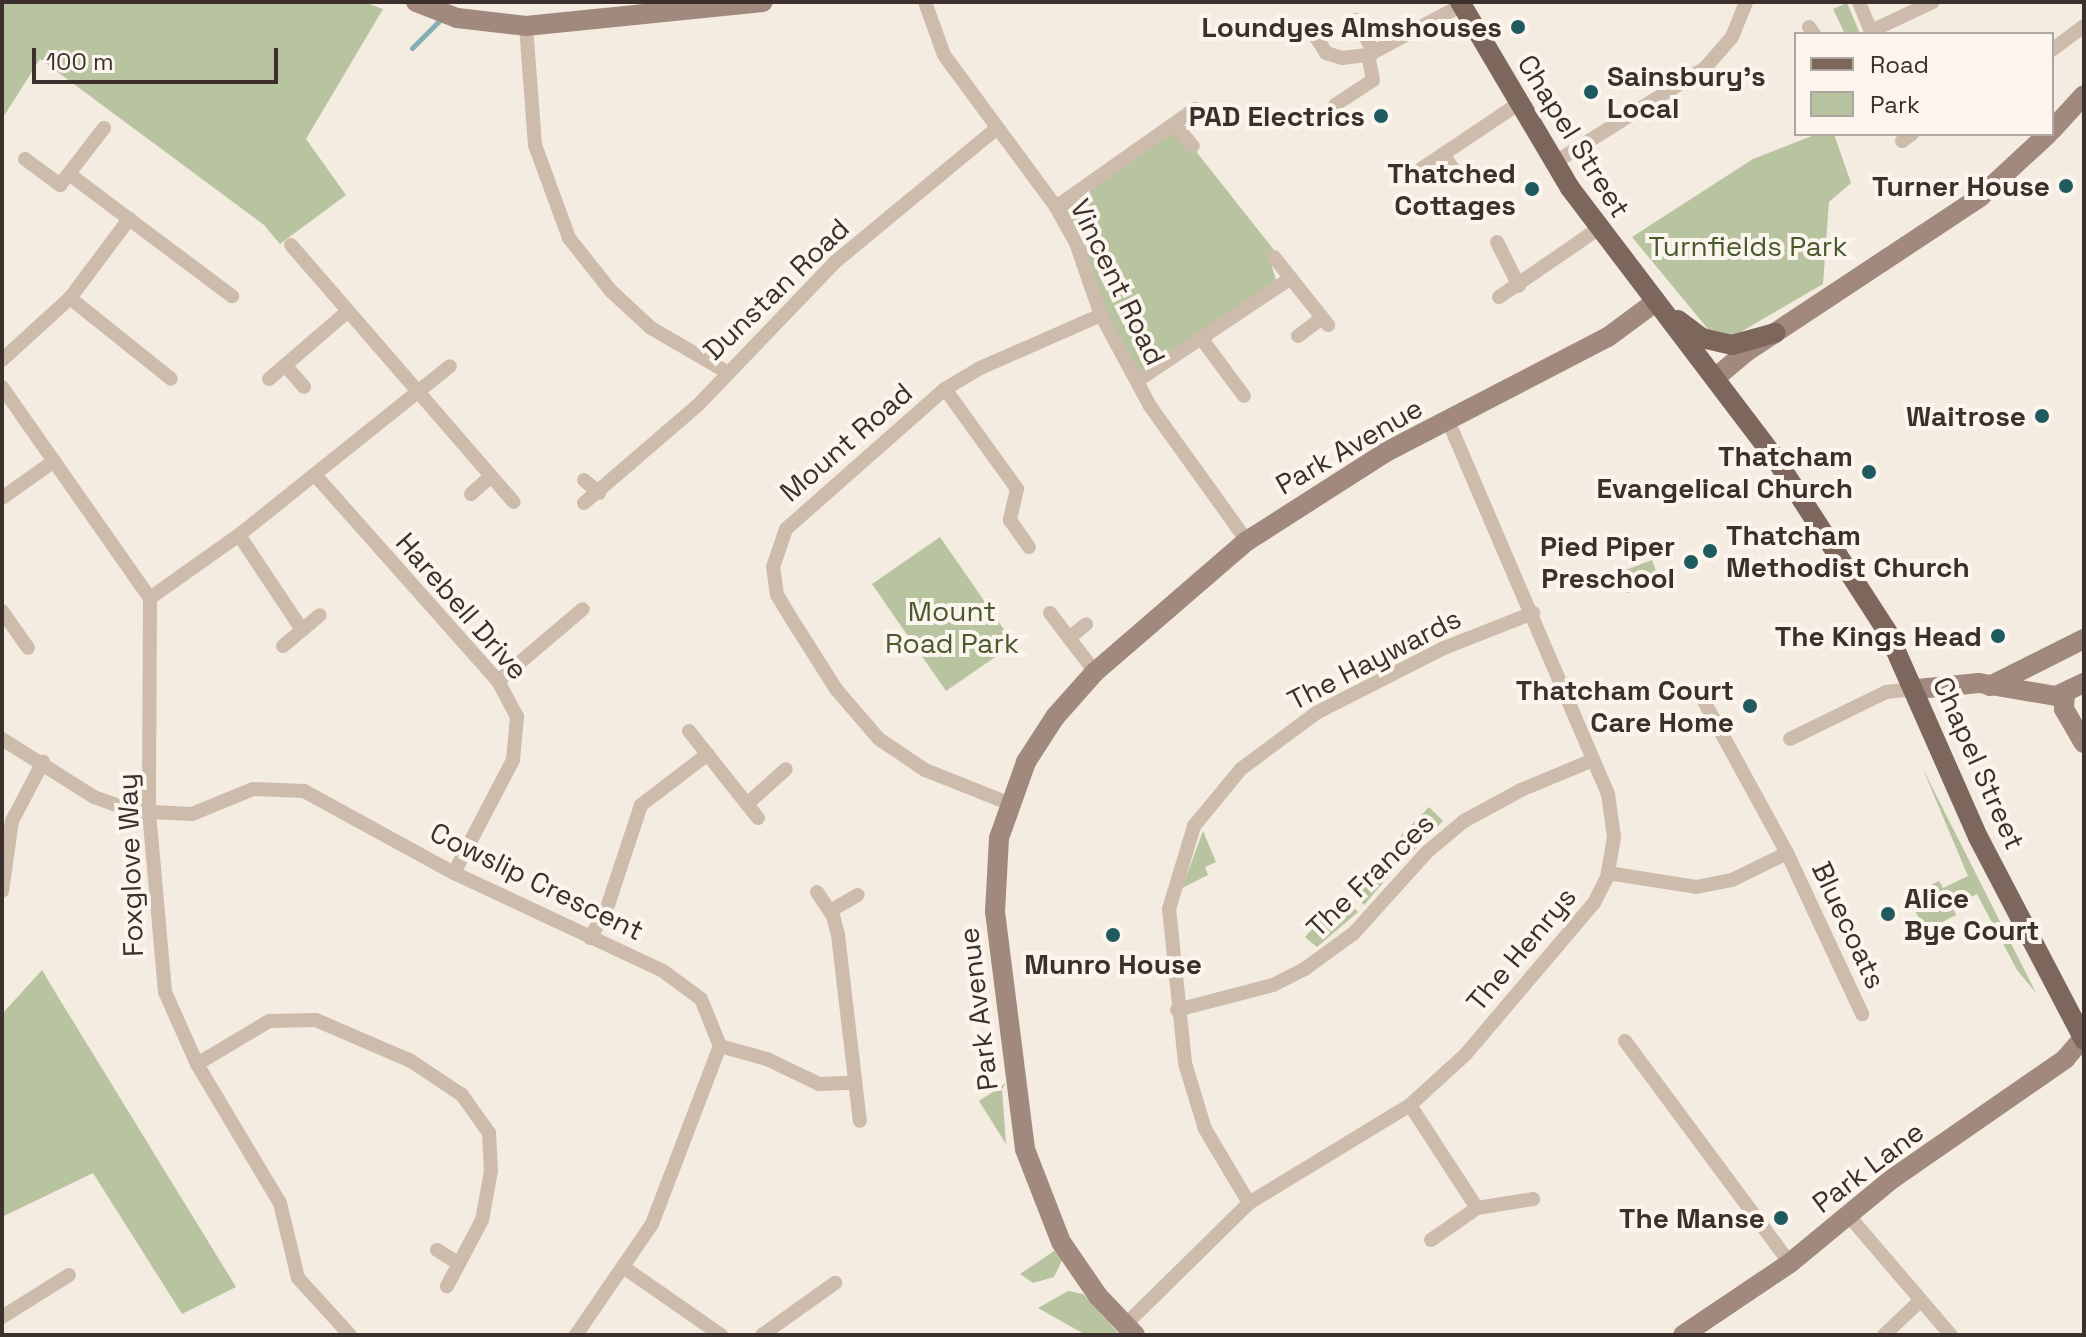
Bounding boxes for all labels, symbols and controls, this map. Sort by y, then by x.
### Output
place label: Loundyes Almshouses [1201,10,1502,44]
marker: Loundyes Almshouses [1509,18,1527,36]
scale bar [36,32,282,82]
legend [1794,32,2054,136]
text: 100 m [46,46,114,77]
street label: Chapel Street [1511,48,1637,224]
text: Road [1870,49,1929,80]
place label: Sainsbury's Local [1607,59,1766,125]
marker: Sainsbury's Local [1582,83,1600,101]
text: Park [1870,89,1920,120]
place label: PAD Electrics [1189,99,1365,133]
marker: PAD Electrics [1372,107,1390,125]
place label: Thatched Cottages [1387,156,1516,222]
place label: Turner House [1872,169,2050,203]
marker: Turner House [2057,177,2075,195]
marker: Thatched Cottages [1523,180,1541,198]
street label: Vincent Road [1063,194,1173,370]
street label: Dunstan Road [696,211,856,367]
park label: Turnfields Park [1649,229,1847,263]
street label: Mount Road [773,375,919,509]
street label: Park Avenue [1269,390,1429,502]
place label: Waitrose [1906,399,2026,433]
marker: Waitrose [2033,407,2051,425]
place label: Thatcham Evangelical Church [1596,439,1853,505]
marker: Thatcham Evangelical Church [1860,463,1878,481]
place label: Thatcham Methodist Church [1726,518,1970,584]
street label: Harebell Drive [389,526,535,686]
place label: Pied Piper Preschool [1540,529,1675,595]
marker: Thatcham Methodist Church [1701,542,1719,560]
marker: Pied Piper Preschool [1682,553,1700,571]
park label: Mount Road Park [885,594,1019,660]
street label: The Haywards [1282,601,1466,717]
place label: The Kings Head [1775,619,1982,653]
marker: The Kings Head [1989,627,2007,645]
street label: Chapel Street [1926,671,2032,855]
place label: Thatcham Court Care Home [1516,673,1734,739]
marker: Thatcham Court Care Home [1741,697,1759,715]
street label: Foxglove Way [110,772,150,958]
street label: The Frances [1299,806,1441,944]
street label: Cowslip Crescent [425,815,649,947]
street label: Bluecoats [1805,856,1893,994]
street label: The Henrys [1459,880,1583,1018]
place label: Alice Bye Court [1904,881,2039,947]
marker: Alice Bye Court [1879,905,1897,923]
street label: Park Avenue [951,925,1005,1093]
marker: Munro House [1104,926,1122,944]
place label: Munro House [1024,947,1202,981]
street label: Park Lane [1806,1114,1930,1220]
place label: The Manse [1619,1201,1765,1235]
marker: The Manse [1772,1209,1790,1227]

